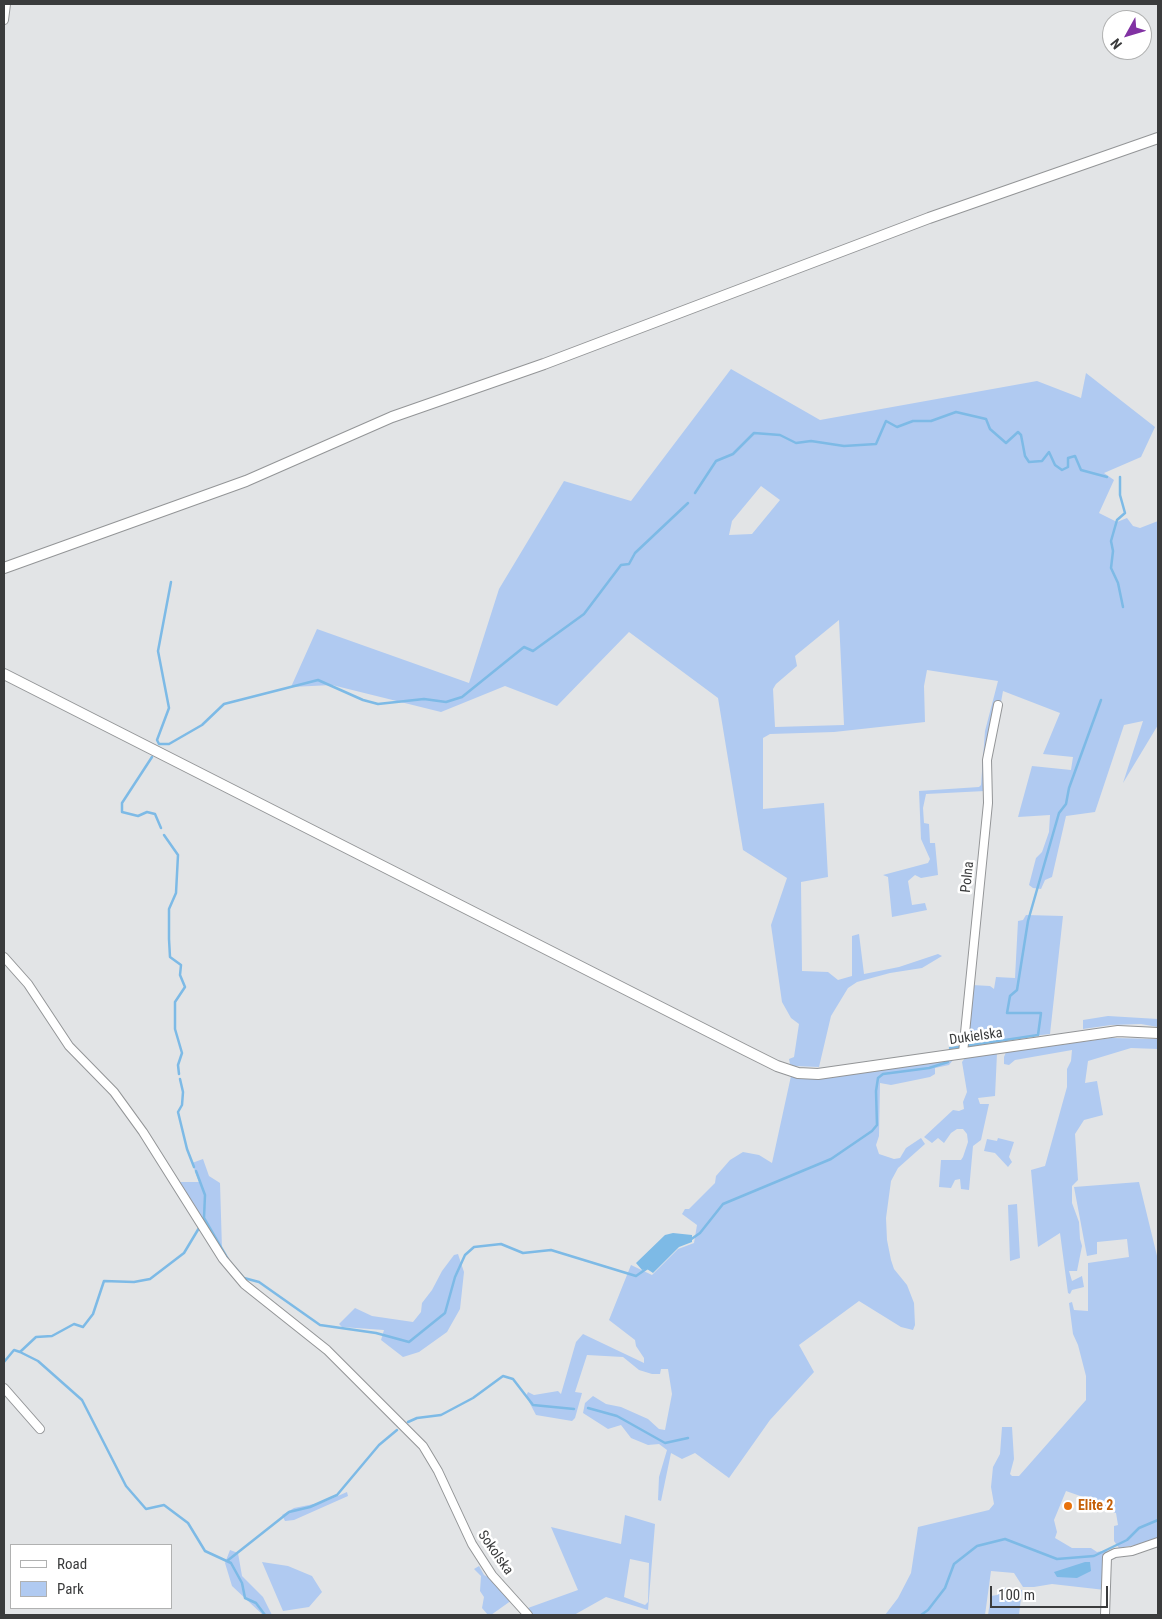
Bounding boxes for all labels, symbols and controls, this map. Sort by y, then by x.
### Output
north arrow [1102,10,1152,60]
text: N [1107,35,1125,52]
street label: Polna [958,861,978,893]
street label: Dukielska [948,1025,1004,1049]
place label: Elite 2 [1078,1498,1113,1514]
marker: Elite 2 [1062,1500,1074,1512]
street label: Sokolska [474,1528,516,1578]
legend [10,1544,172,1609]
text: Road [57,1555,87,1573]
scale bar [992,1576,1110,1608]
text: Park [57,1580,84,1598]
text: 100 m [998,1586,1035,1604]

